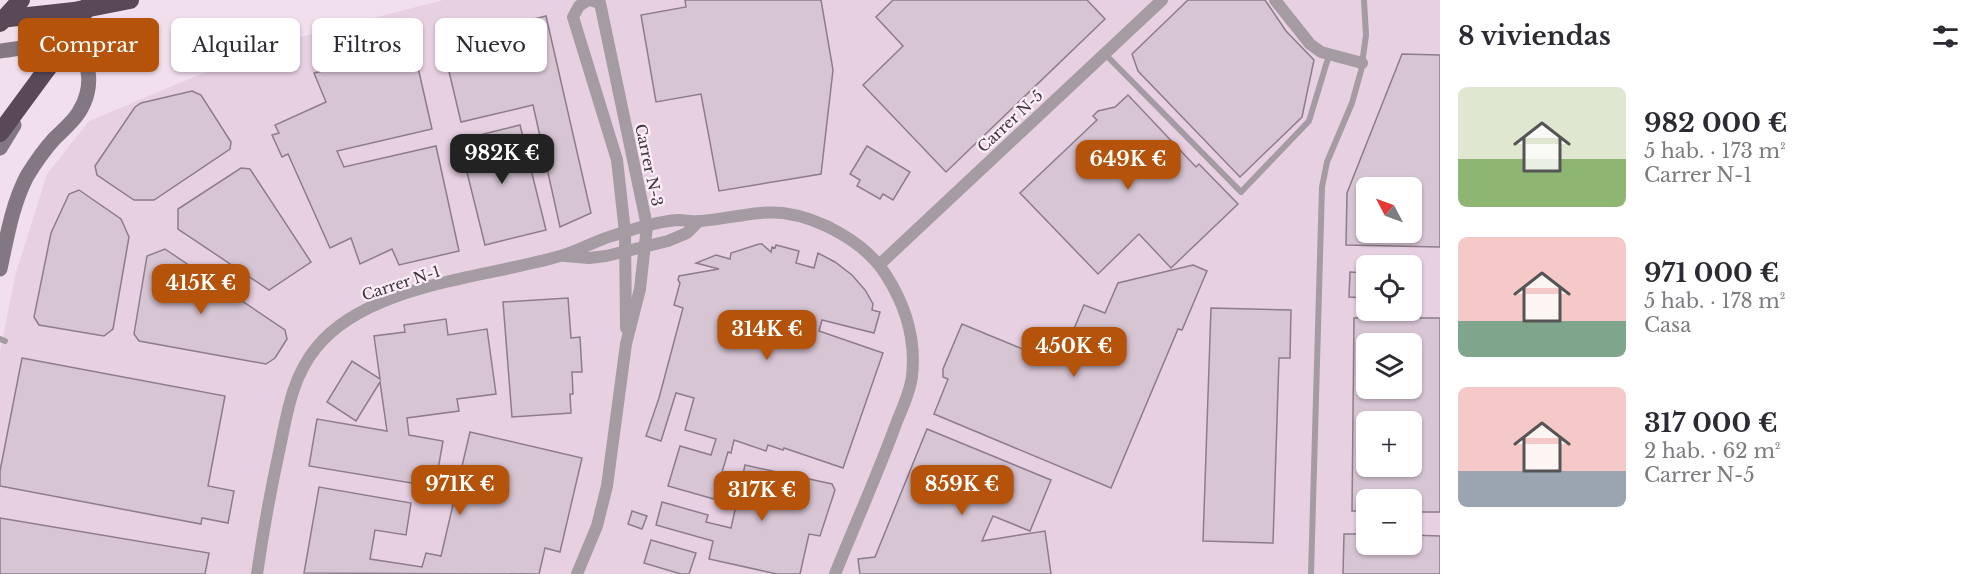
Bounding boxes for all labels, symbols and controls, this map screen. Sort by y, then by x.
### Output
chip: Comprar [18,18,159,72]
chip: Alquilar [171,18,300,72]
chip: Filtros [312,18,423,72]
chip: Nuevo [435,18,547,72]
text: 8 viviendas [1458,20,1611,52]
icon: filters [1929,20,1962,53]
street label: Carrer N-5 [973,86,1047,156]
text: 982 000 € [1644,107,1788,139]
icon: home [1506,111,1578,183]
street label: Carrer N-3 [631,122,667,208]
pin: 982K € [453,134,551,185]
text: 5 hab. · 173 m² [1644,139,1786,163]
pin: 649K € [1079,140,1177,191]
text: 982K € [464,141,540,165]
text: 649K € [1090,147,1166,171]
text: Carrer N-1 [1644,163,1752,187]
north arrow [1356,177,1422,243]
map controls [1356,177,1422,555]
button: locate [1356,255,1422,321]
text: 971 000 € [1644,257,1779,289]
street label: Carrer N-1 [359,261,443,305]
icon: home [1506,261,1578,333]
pin: 415K € [152,264,250,315]
text: 415K € [166,271,236,295]
text: 5 hab. · 178 m² [1644,289,1785,313]
pin: 314K € [718,310,816,361]
text: Casa [1644,313,1691,337]
text: 314K € [731,317,803,341]
pin: 450K € [1025,327,1123,378]
button: layers [1356,333,1422,399]
text: 450K € [1036,334,1112,358]
text: 317 000 € [1644,407,1778,439]
button: + [1356,411,1422,477]
icon: home [1506,411,1578,483]
text: 2 hab. · 62 m² [1644,439,1781,463]
text: Carrer N-5 [1644,463,1755,487]
pin: 971K € [411,465,509,516]
pin: 859K € [913,465,1011,516]
pin: 317K € [713,471,811,522]
text: 971K € [425,472,495,496]
text: 859K € [925,472,999,496]
text: 317K € [728,478,796,502]
button: − [1356,489,1422,555]

